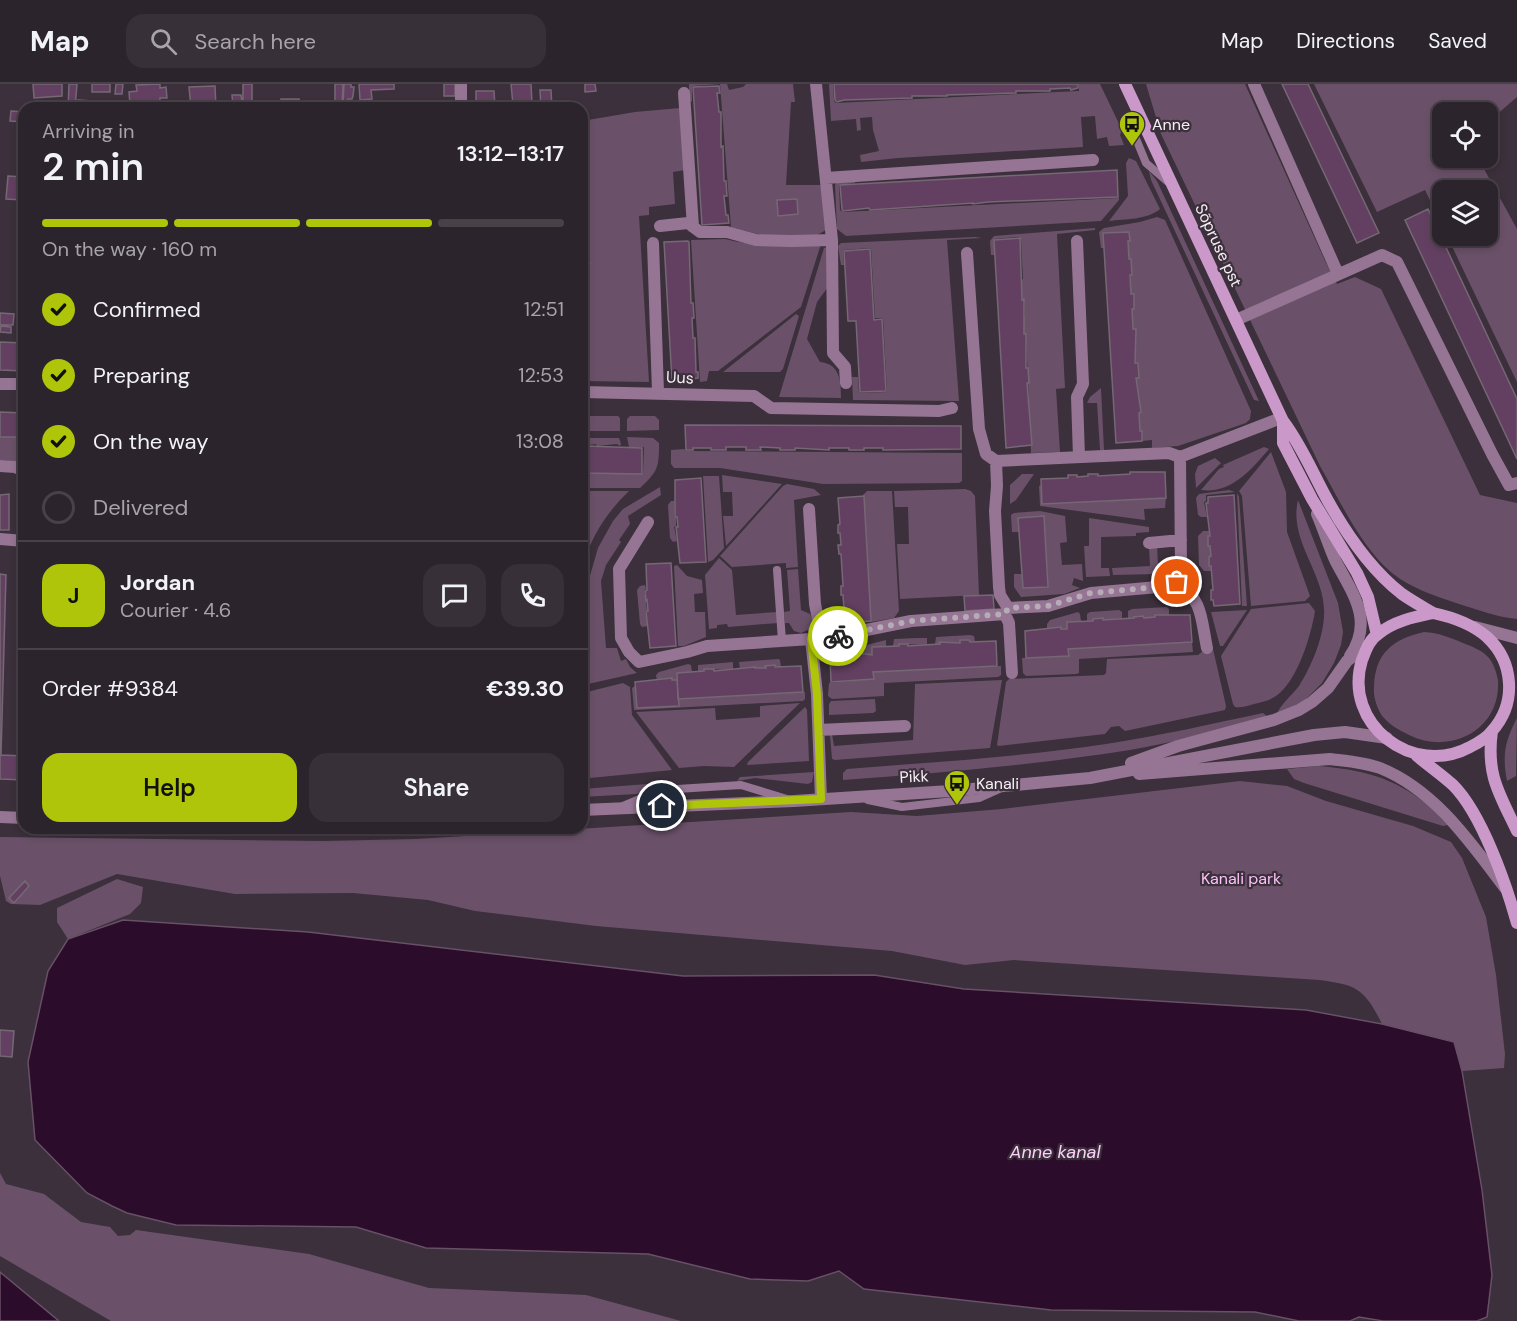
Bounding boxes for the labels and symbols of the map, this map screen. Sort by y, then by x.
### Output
bus stop icon: Anne [1117,109,1147,147]
place label: Anne [1152,114,1190,135]
street label: Sõpruse pst [1190,200,1247,290]
street label: Uus [666,366,694,389]
pin [1151,556,1202,607]
courier [808,606,868,666]
street label: Pikk [899,765,929,788]
bus stop icon: Kanali [942,768,972,806]
place label: Kanali [976,773,1019,794]
pin [636,780,687,831]
park label: Kanali park [1201,868,1281,889]
water label: Anne kanal [1009,1140,1101,1164]

